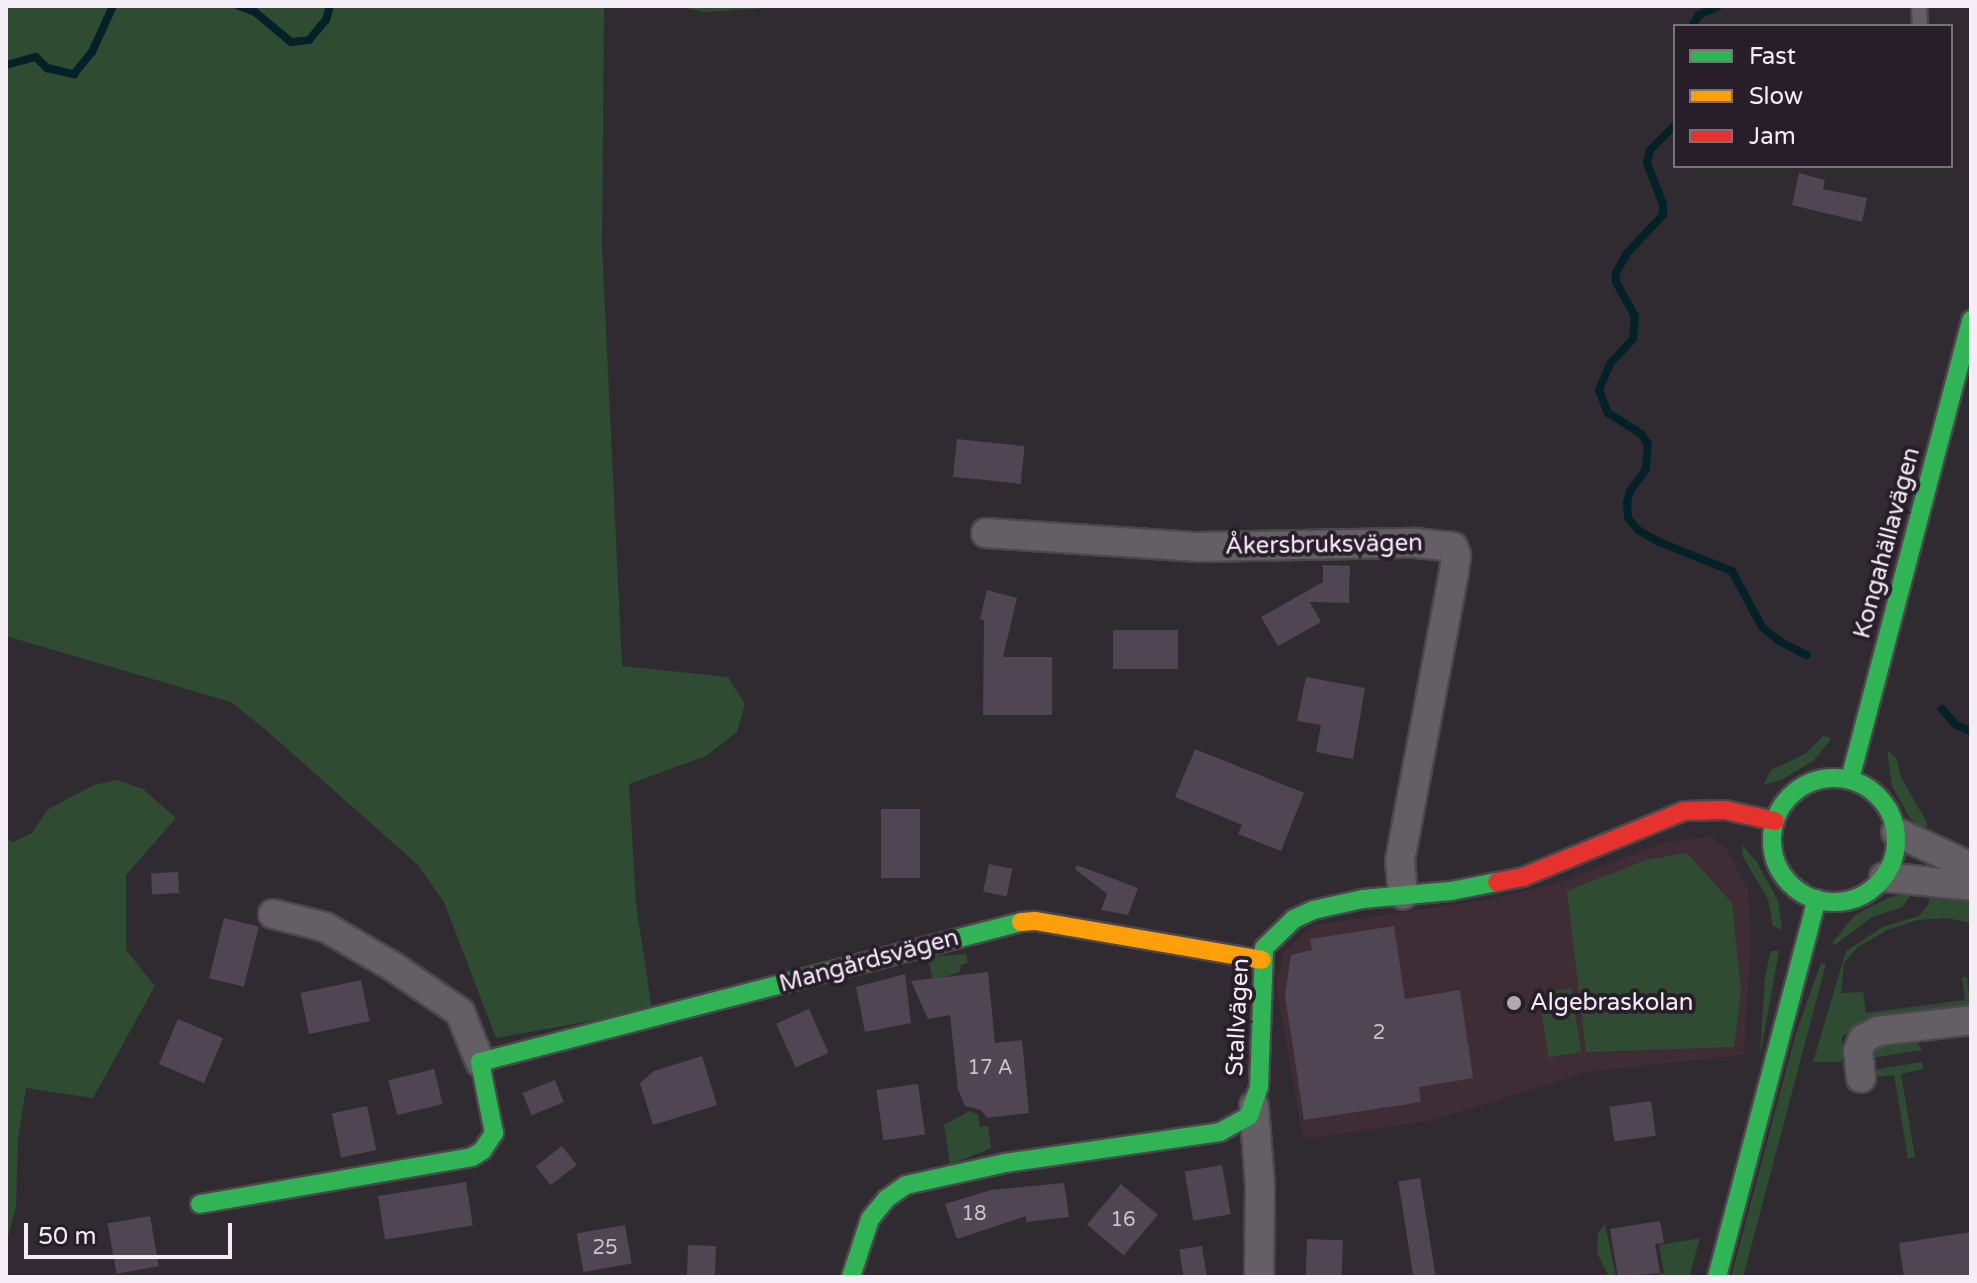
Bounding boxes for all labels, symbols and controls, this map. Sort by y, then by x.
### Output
legend [1673,24,1953,168]
text: Fast [1749,42,1796,71]
text: Slow [1749,82,1803,111]
text: Jam [1749,122,1796,151]
street label: Kongahällavägen [1848,444,1926,642]
street label: Åkersbruksvägen [1225,529,1423,561]
street label: Mangårdsvägen [776,923,962,999]
street label: Stallvägen [1221,957,1255,1077]
place label: Algebraskolan [1530,989,1693,1017]
marker: Algebraskolan [1505,994,1523,1012]
house number: 2 [1373,1021,1385,1045]
house number: 17 A [967,1056,1013,1080]
house number: 18 [961,1202,987,1226]
scale bar [28,1207,236,1257]
house number: 16 [1110,1208,1136,1232]
text: 50 m [38,1222,96,1251]
house number: 25 [592,1236,618,1260]

